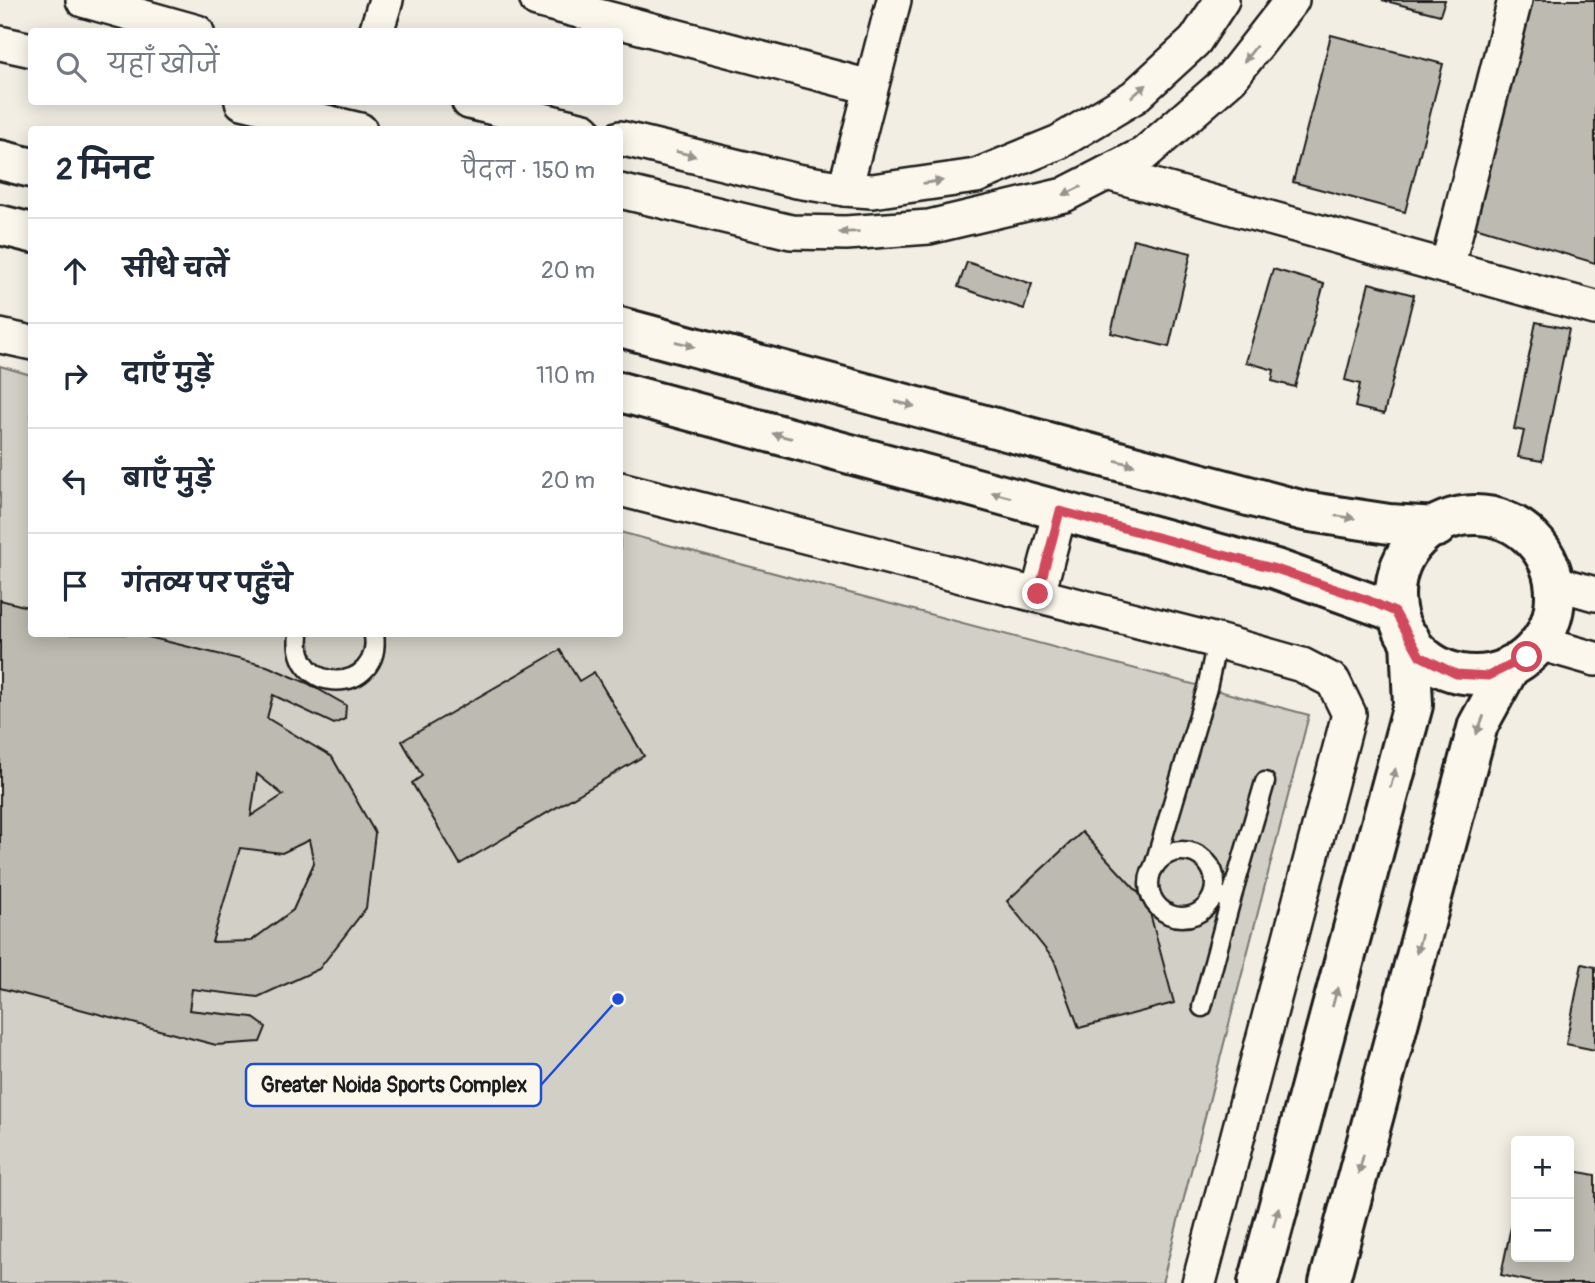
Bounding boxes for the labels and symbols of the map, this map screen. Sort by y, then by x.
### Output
one-way arrow [1243,45,1258,62]
one-way arrow [1130,84,1148,99]
one-way arrow [675,149,697,160]
one-way arrow [922,176,944,187]
one-way arrow [1062,185,1082,196]
one-way arrow [838,227,860,238]
one-way arrow [675,340,696,350]
one-way arrow [895,399,916,409]
one-way arrow [771,430,792,440]
one-way arrow [1114,458,1136,469]
one-way arrow [990,489,1012,500]
one-way arrow [1334,512,1356,523]
route end [1022,578,1053,609]
route start [1511,641,1542,672]
one-way arrow [1474,715,1485,736]
one-way arrow [1389,767,1399,788]
one-way arrow [1414,934,1424,955]
one-way arrow [1330,987,1340,1008]
callout: Greater Noida Sports Complex [246,1064,541,1106]
text: Greater Noida Sports Complex [261,1072,527,1099]
one-way arrow [1355,1154,1365,1175]
one-way arrow [1271,1206,1281,1227]

